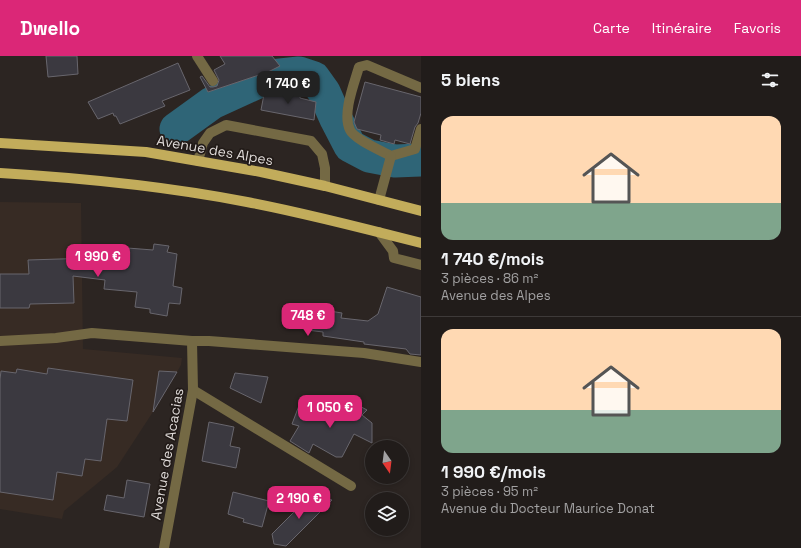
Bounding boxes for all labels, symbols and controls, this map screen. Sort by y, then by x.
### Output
text: Dwello [20,16,80,41]
text: Carte [593,19,630,37]
text: Itinéraire [652,19,712,37]
text: Favoris [734,19,781,37]
text: 5 biens [441,69,500,91]
icon: filters [759,69,781,91]
pin: 1 740 € [251,71,325,105]
text: 1 740 € [266,75,310,92]
street label: Avenue des Alpes [155,131,275,169]
icon: home [575,142,647,214]
pin: 1 990 € [61,244,135,278]
text: 1 990 € [75,248,121,265]
text: 1 740 €/mois [441,248,544,270]
text: 3 pièces · 86 m² [441,270,538,287]
text: Avenue des Alpes [441,287,551,304]
pin: 748 € [280,303,336,337]
text: 748 € [291,307,325,324]
icon: home [575,355,647,427]
street label: Avenue des Acacias [147,387,187,521]
pin: 1 050 € [293,395,367,429]
text: 1 050 € [307,399,353,416]
north arrow [365,440,409,484]
map controls [365,440,409,536]
text: 1 990 €/mois [441,461,546,483]
text: 3 pièces · 95 m² [441,483,538,500]
pin: 2 190 € [262,486,336,520]
text: 2 190 € [276,490,322,507]
button: layers [365,492,409,536]
text: Avenue du Docteur Maurice Donat [441,500,655,517]

